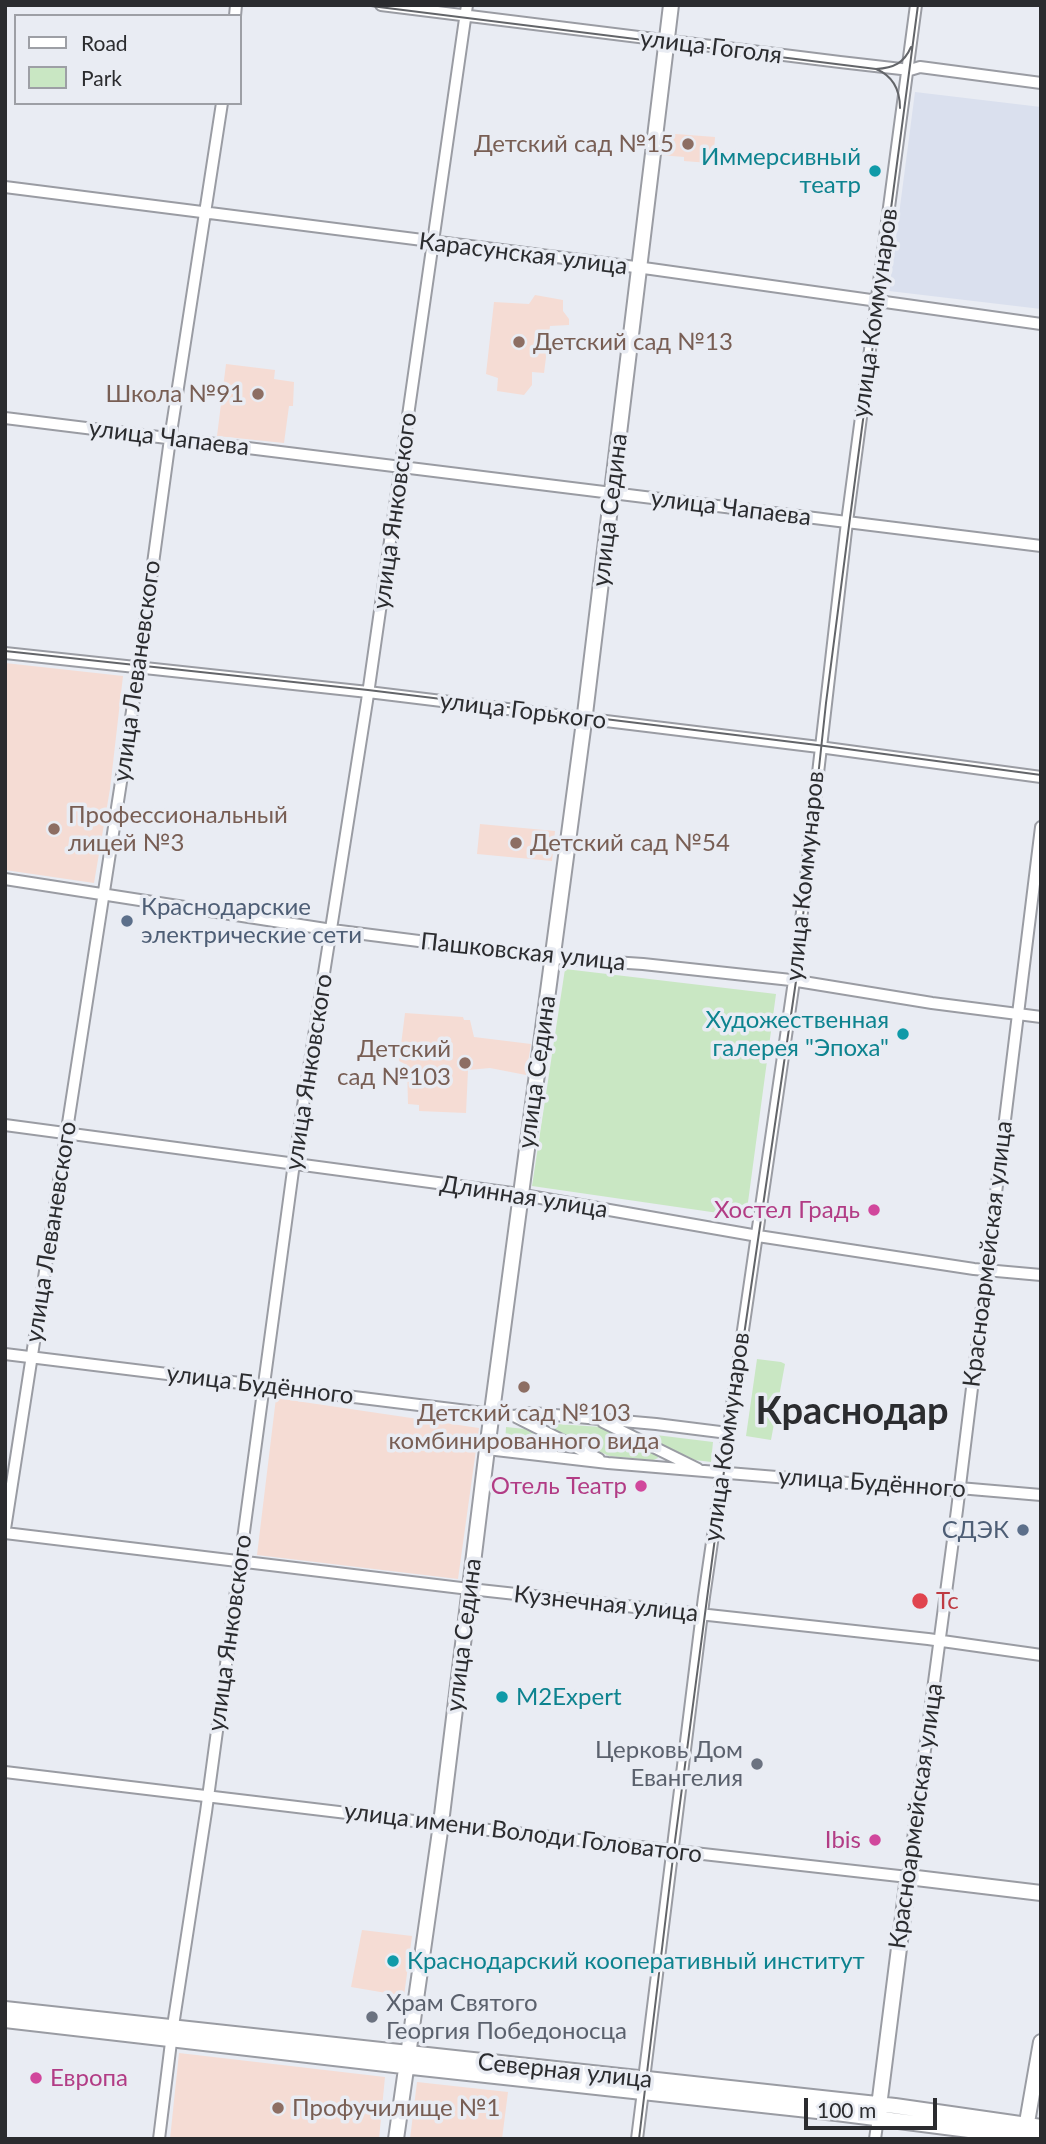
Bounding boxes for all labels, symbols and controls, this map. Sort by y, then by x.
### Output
legend [14,14,242,105]
street label: улица Гоголя [639,24,783,70]
text: Road [81,30,128,55]
text: Park [81,65,122,90]
place label: Детский сад №15 [474,130,674,158]
marker: Детский сад №15 [680,136,696,152]
place label: Иммерсивный театр [701,143,861,199]
marker: Иммерсивный театр [867,163,883,179]
street label: улица Коммунаров [846,206,904,420]
street label: Карасунская улица [417,227,629,281]
place label: Детский сад №13 [533,328,733,356]
marker: Детский сад №13 [511,334,527,350]
place label: Школа №91 [105,380,244,408]
marker: Школа №91 [250,386,266,402]
street label: улица Янковского [367,411,423,611]
street label: улица Чапаева [87,414,251,462]
street label: улица Седина [586,432,634,588]
street label: улица Чапаева [649,484,813,532]
street label: улица Леваневского [107,558,167,784]
street label: улица Горького [438,687,608,735]
street label: улица Коммунаров [780,770,830,982]
place label: Профессиональный лицей №3 [68,801,288,857]
marker: Профессиональный лицей №3 [46,821,62,837]
place label: Детский сад №54 [530,829,730,857]
marker: Детский сад №54 [508,835,524,851]
place label: Краснодарские электрические сети [141,893,362,949]
marker: Краснодарские электрические сети [119,913,135,929]
street label: Пашковская улица [419,927,627,977]
street label: улица Янковского [279,972,339,1172]
street label: улица Седина [512,994,562,1150]
place label: Художественная галерея "Эпоха" [705,1006,889,1062]
marker: Художественная галерея "Эпоха" [895,1026,911,1042]
place label: Детский сад №103 [337,1035,451,1091]
marker: Детский сад №103 [457,1055,473,1071]
street label: улица Леваневского [19,1119,83,1345]
street label: Красноармейская улица [957,1119,1019,1389]
street label: Длинная улица [438,1170,610,1224]
place label: Хостел Градь [714,1196,860,1224]
marker: Хостел Градь [866,1202,882,1218]
street label: улица Коммунаров [698,1330,756,1544]
street label: улица Будённого [165,1359,355,1411]
marker: Детский сад №103 комбинированного вида [516,1379,532,1395]
district label: Краснодар [755,1389,949,1435]
place label: Детский сад №103 комбинированного вида [389,1399,659,1455]
street label: улица Будённого [777,1462,967,1504]
place label: Отель Театр [491,1472,627,1500]
marker: Отель Театр [633,1478,649,1494]
place label: СДЭК [942,1516,1009,1544]
marker: СДЭК [1015,1522,1031,1538]
street label: улица Янковского [202,1533,258,1733]
street label: улица Седина [440,1557,488,1713]
street label: Кузнечная улица [512,1580,700,1628]
place label: Тс [936,1587,959,1615]
marker: Тс [910,1591,930,1611]
street label: Красноармейская улица [883,1681,949,1951]
place label: M2Expert [516,1683,621,1711]
marker: M2Expert [494,1689,510,1705]
place label: Церковь Дом Евангелия [595,1736,743,1792]
marker: Церковь Дом Евангелия [749,1756,765,1772]
street label: улица имени Володи Головатого [342,1797,704,1869]
place label: Ibis [825,1826,861,1854]
marker: Ibis [867,1832,883,1848]
place label: Краснодарский кооперативный институт [407,1947,865,1975]
marker: Краснодарский кооперативный институт [385,1953,401,1969]
place label: Храм Святого Георгия Победоносца [386,1989,627,2045]
marker: Храм Святого Георгия Победоносца [364,2009,380,2025]
street label: Северная улица [476,2048,654,2094]
place label: Европа [50,2064,128,2092]
marker: Европа [28,2070,44,2086]
scale bar [808,2084,941,2128]
place label: Профучилище №1 [292,2094,501,2122]
text: 100 m [817,2097,876,2122]
marker: Профучилище №1 [270,2100,286,2116]

